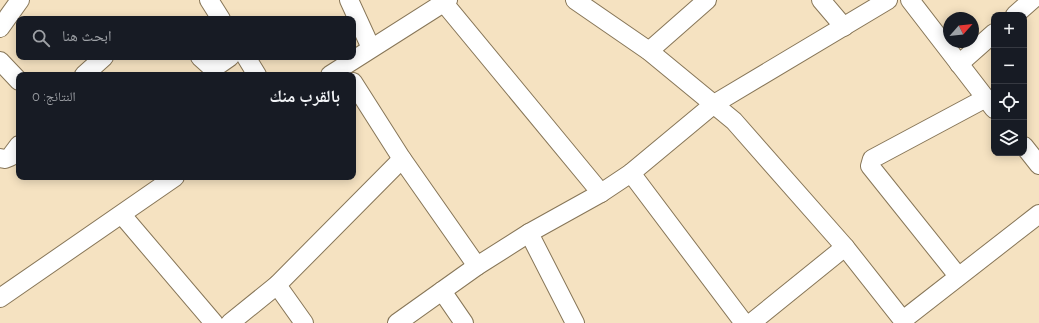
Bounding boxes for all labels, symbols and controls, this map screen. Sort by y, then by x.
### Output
north arrow [943,12,979,48]
map controls [991,12,1027,156]
button: + [991,12,1027,48]
search box [16,16,356,60]
icon: search [30,27,52,49]
text: ابحث هنا [62,27,112,45]
button: − [991,48,1027,84]
button: locate [991,84,1027,120]
text: بالقرب منك [270,86,340,106]
text: النتائج: 0 [32,89,76,104]
button: layers [991,120,1027,156]

